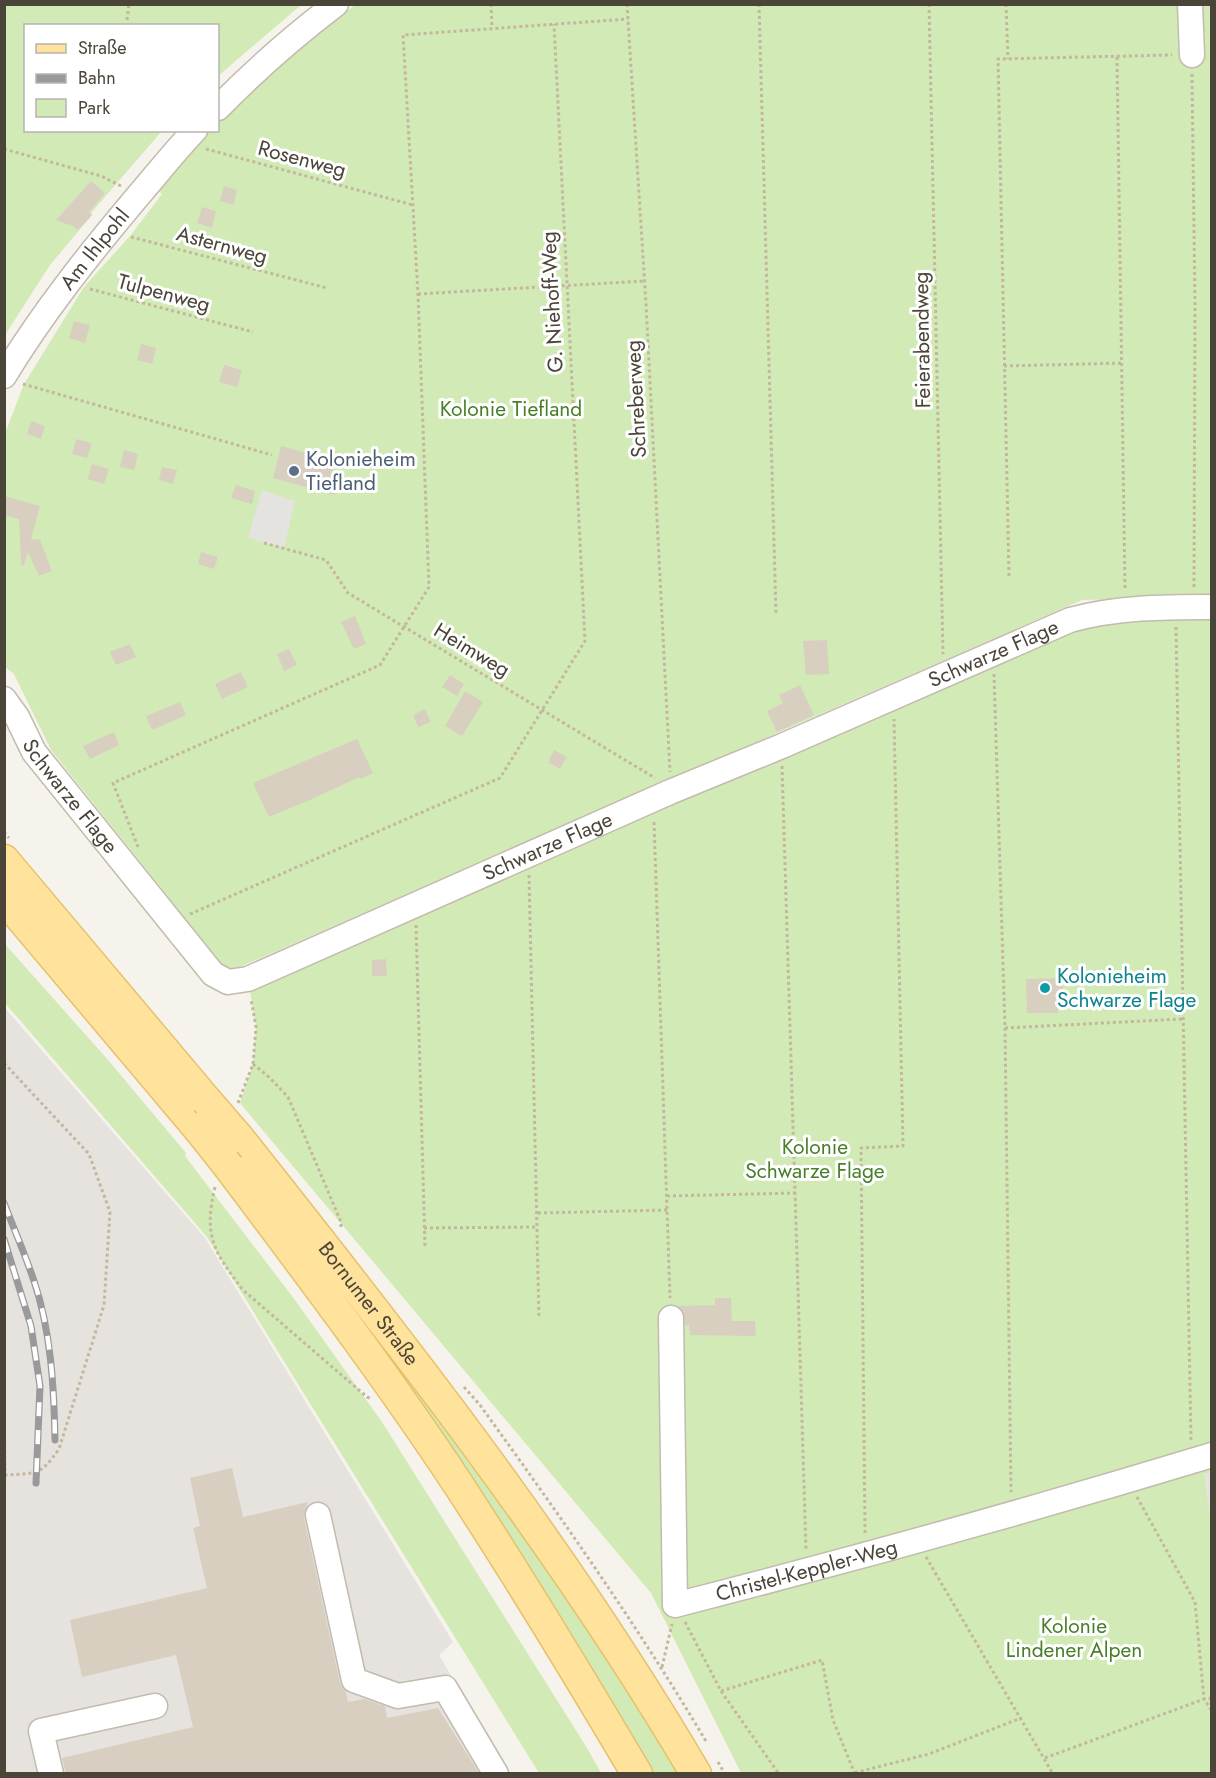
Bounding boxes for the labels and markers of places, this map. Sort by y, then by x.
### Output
place label: Kolonieheim Tiefland [306,444,416,498]
marker: Kolonieheim Tiefland [287,464,301,478]
place label: Kolonieheim Schwarze Flage [1057,961,1197,1015]
marker: Kolonieheim Schwarze Flage [1038,981,1052,995]

